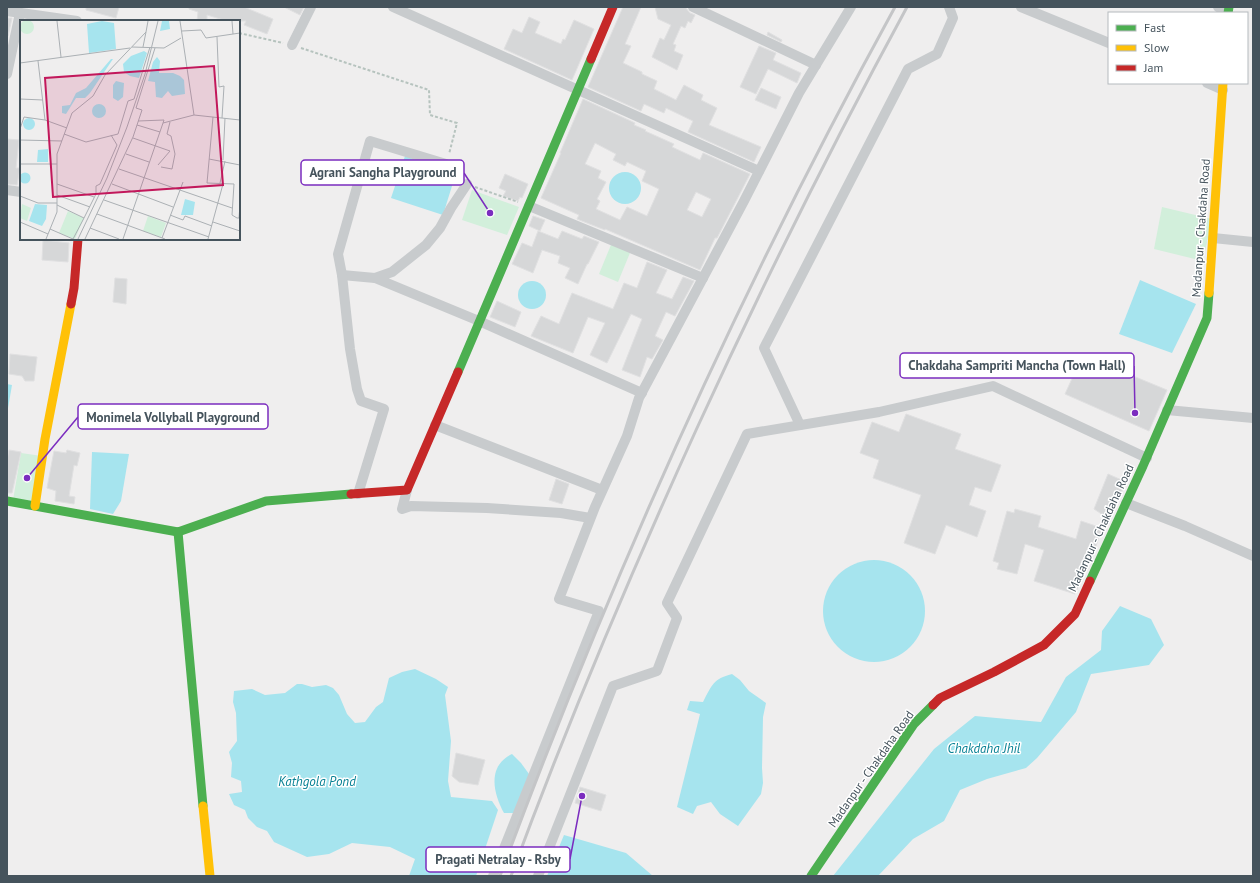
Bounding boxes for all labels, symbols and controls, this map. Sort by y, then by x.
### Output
legend [1108,12,1248,84]
inset map [20,20,240,240]
text: Fast [1144,20,1165,35]
text: Slow [1144,40,1169,55]
text: Jam [1143,60,1163,75]
street label: Madanpur - Chakdaha Road [1188,158,1213,298]
callout: Agrani Sangha Playground [301,160,464,185]
text: Agrani Sangha Playground [309,164,457,181]
callout: Chakdaha Sampriti Mancha (Town Hall) [900,353,1134,378]
text: Chakdaha Sampriti Mancha (Town Hall) [908,357,1126,374]
callout: Monimela Vollyball Playground [78,404,268,429]
text: Monimela Vollyball Playground [86,409,260,426]
street label: Madanpur - Chakdaha Road [1064,462,1137,594]
street label: Madanpur - Chakdaha Road [825,708,917,830]
water label: Chakdaha Jhil [948,740,1021,757]
water label: Kathgola Pond [278,773,356,790]
callout: Pragati Netralay - Rsby [426,847,570,872]
text: Pragati Netralay - Rsby [435,851,562,868]

